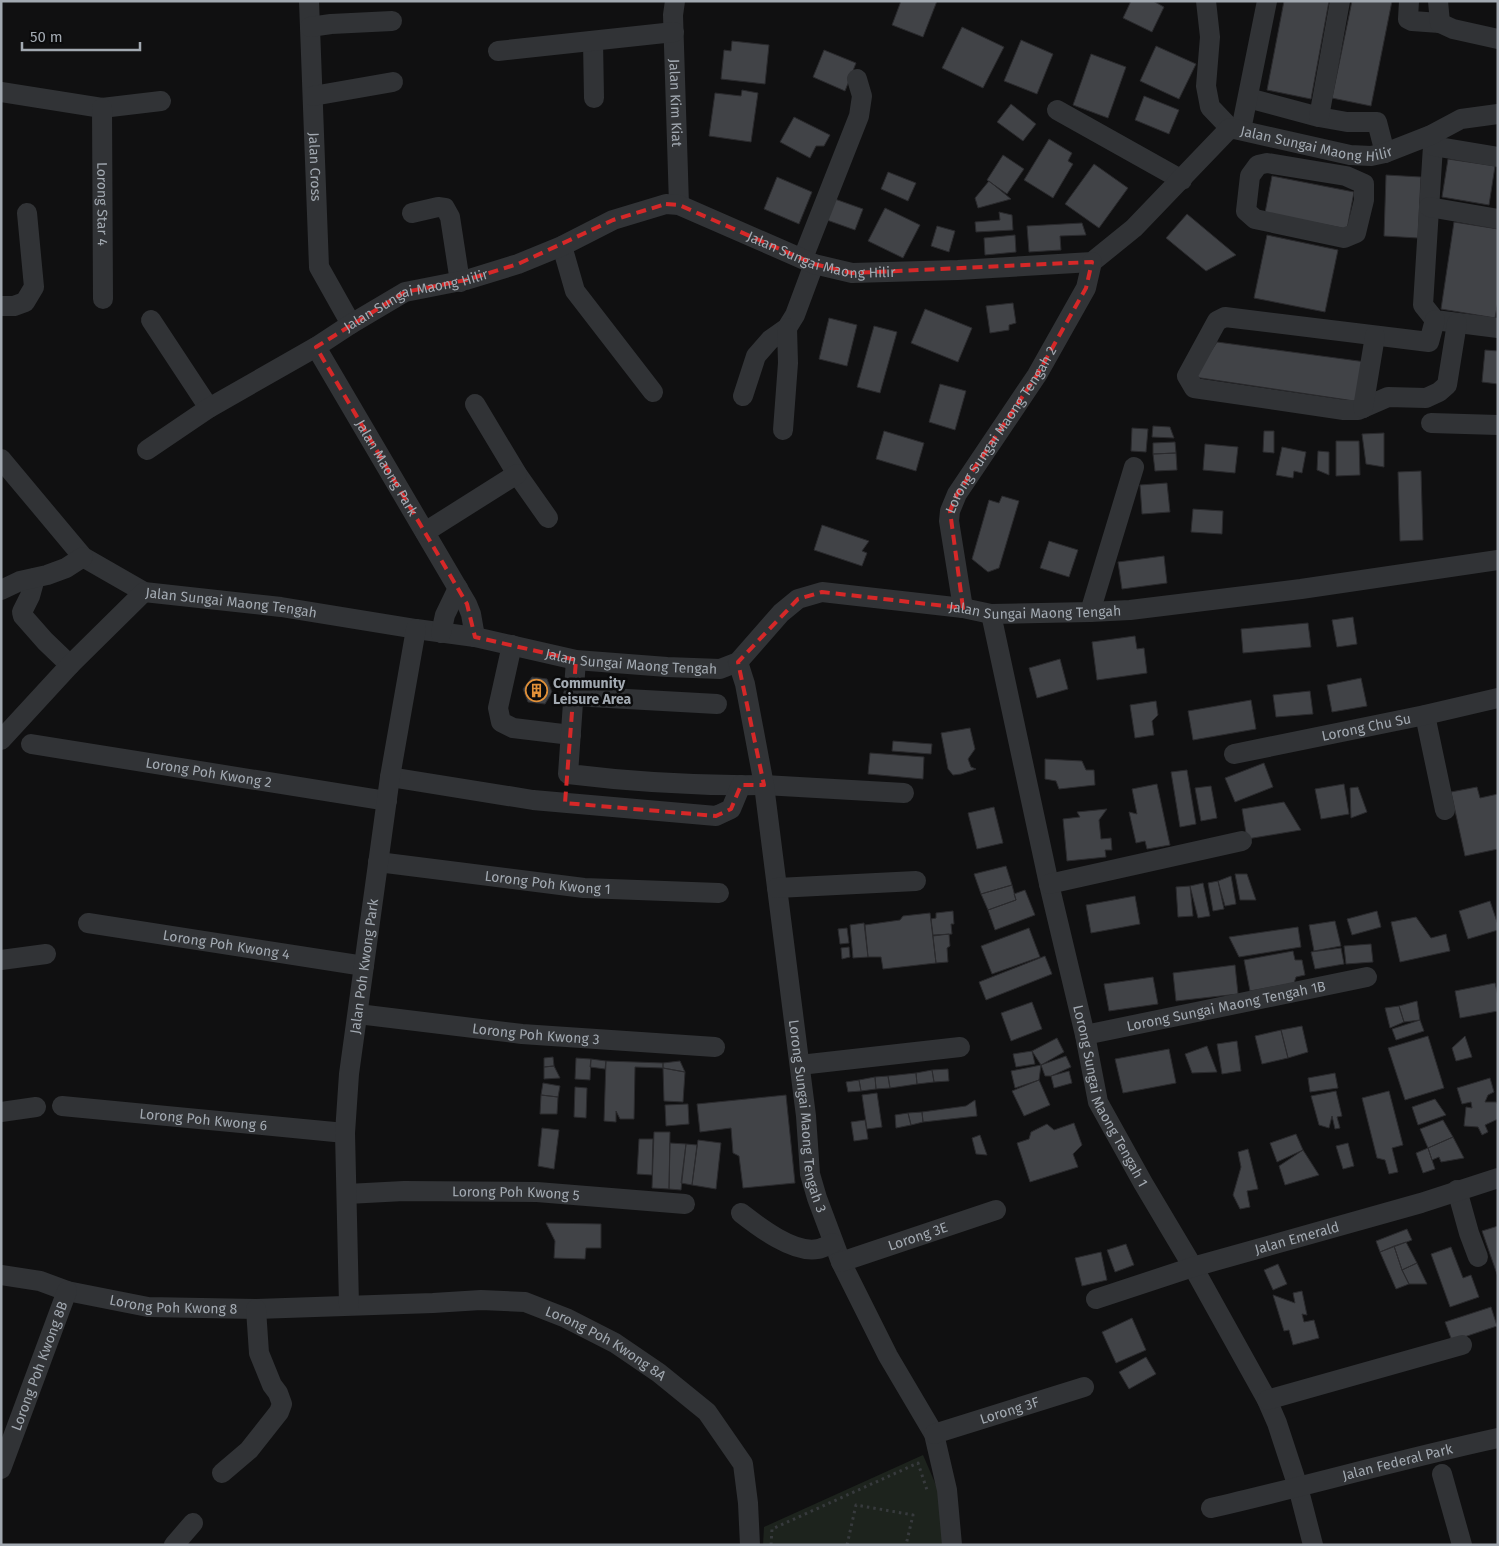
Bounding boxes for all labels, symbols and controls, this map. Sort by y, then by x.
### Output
scale bar [22,20,140,52]
text: 50 m [30,28,63,46]
street label: Jalan Kim Kiat [665,58,685,148]
street label: Jalan Sungai Maong Hilir [1239,123,1396,165]
street label: Jalan Cross [305,132,325,202]
street label: Lorong Star 4 [93,162,111,247]
street label: Jalan Sungai Maong Hilir [744,228,896,282]
street label: Jalan Sungai Maong Hilir [341,266,491,335]
street label: Lorong Sungai Maong Tengah 2 [942,343,1060,516]
street label: Jalan Maong Park [352,417,422,520]
street label: Jalan Sungai Maong Tengah [144,584,318,622]
street label: Jalan Sungai Maong Tengah [948,598,1122,623]
street label: Jalan Sungai Maong Tengah [544,645,718,678]
place label: Community Leisure Area [553,675,632,708]
building icon: Community Leisure Area [525,679,549,703]
street label: Lorong Chu Su [1320,710,1413,745]
street label: Lorong Poh Kwong 2 [144,754,273,791]
street label: Lorong Poh Kwong 1 [484,868,611,898]
street label: Jalan Poh Kwong Park [347,897,382,1035]
street label: Lorong Poh Kwong 4 [162,927,291,963]
street label: Lorong Sungai Maong Tengah 1B [1125,978,1327,1035]
street label: Lorong Sungai Maong Tengah 1 [1069,1003,1151,1190]
street label: Lorong Sungai Maong Tengah 3 [785,1019,830,1215]
street label: Lorong Poh Kwong 3 [471,1020,600,1048]
street label: Lorong Poh Kwong 6 [139,1105,268,1135]
street label: Lorong Poh Kwong 5 [452,1183,580,1204]
street label: Jalan Emerald [1253,1218,1341,1258]
street label: Lorong 3E [886,1219,950,1255]
street label: Lorong Poh Kwong 8 [108,1292,238,1318]
street label: Lorong Poh Kwong 8B [8,1299,71,1433]
street label: Lorong Poh Kwong 8A [543,1303,669,1384]
street label: Lorong 3F [978,1394,1041,1428]
street label: Jalan Federal Park [1340,1440,1455,1484]

